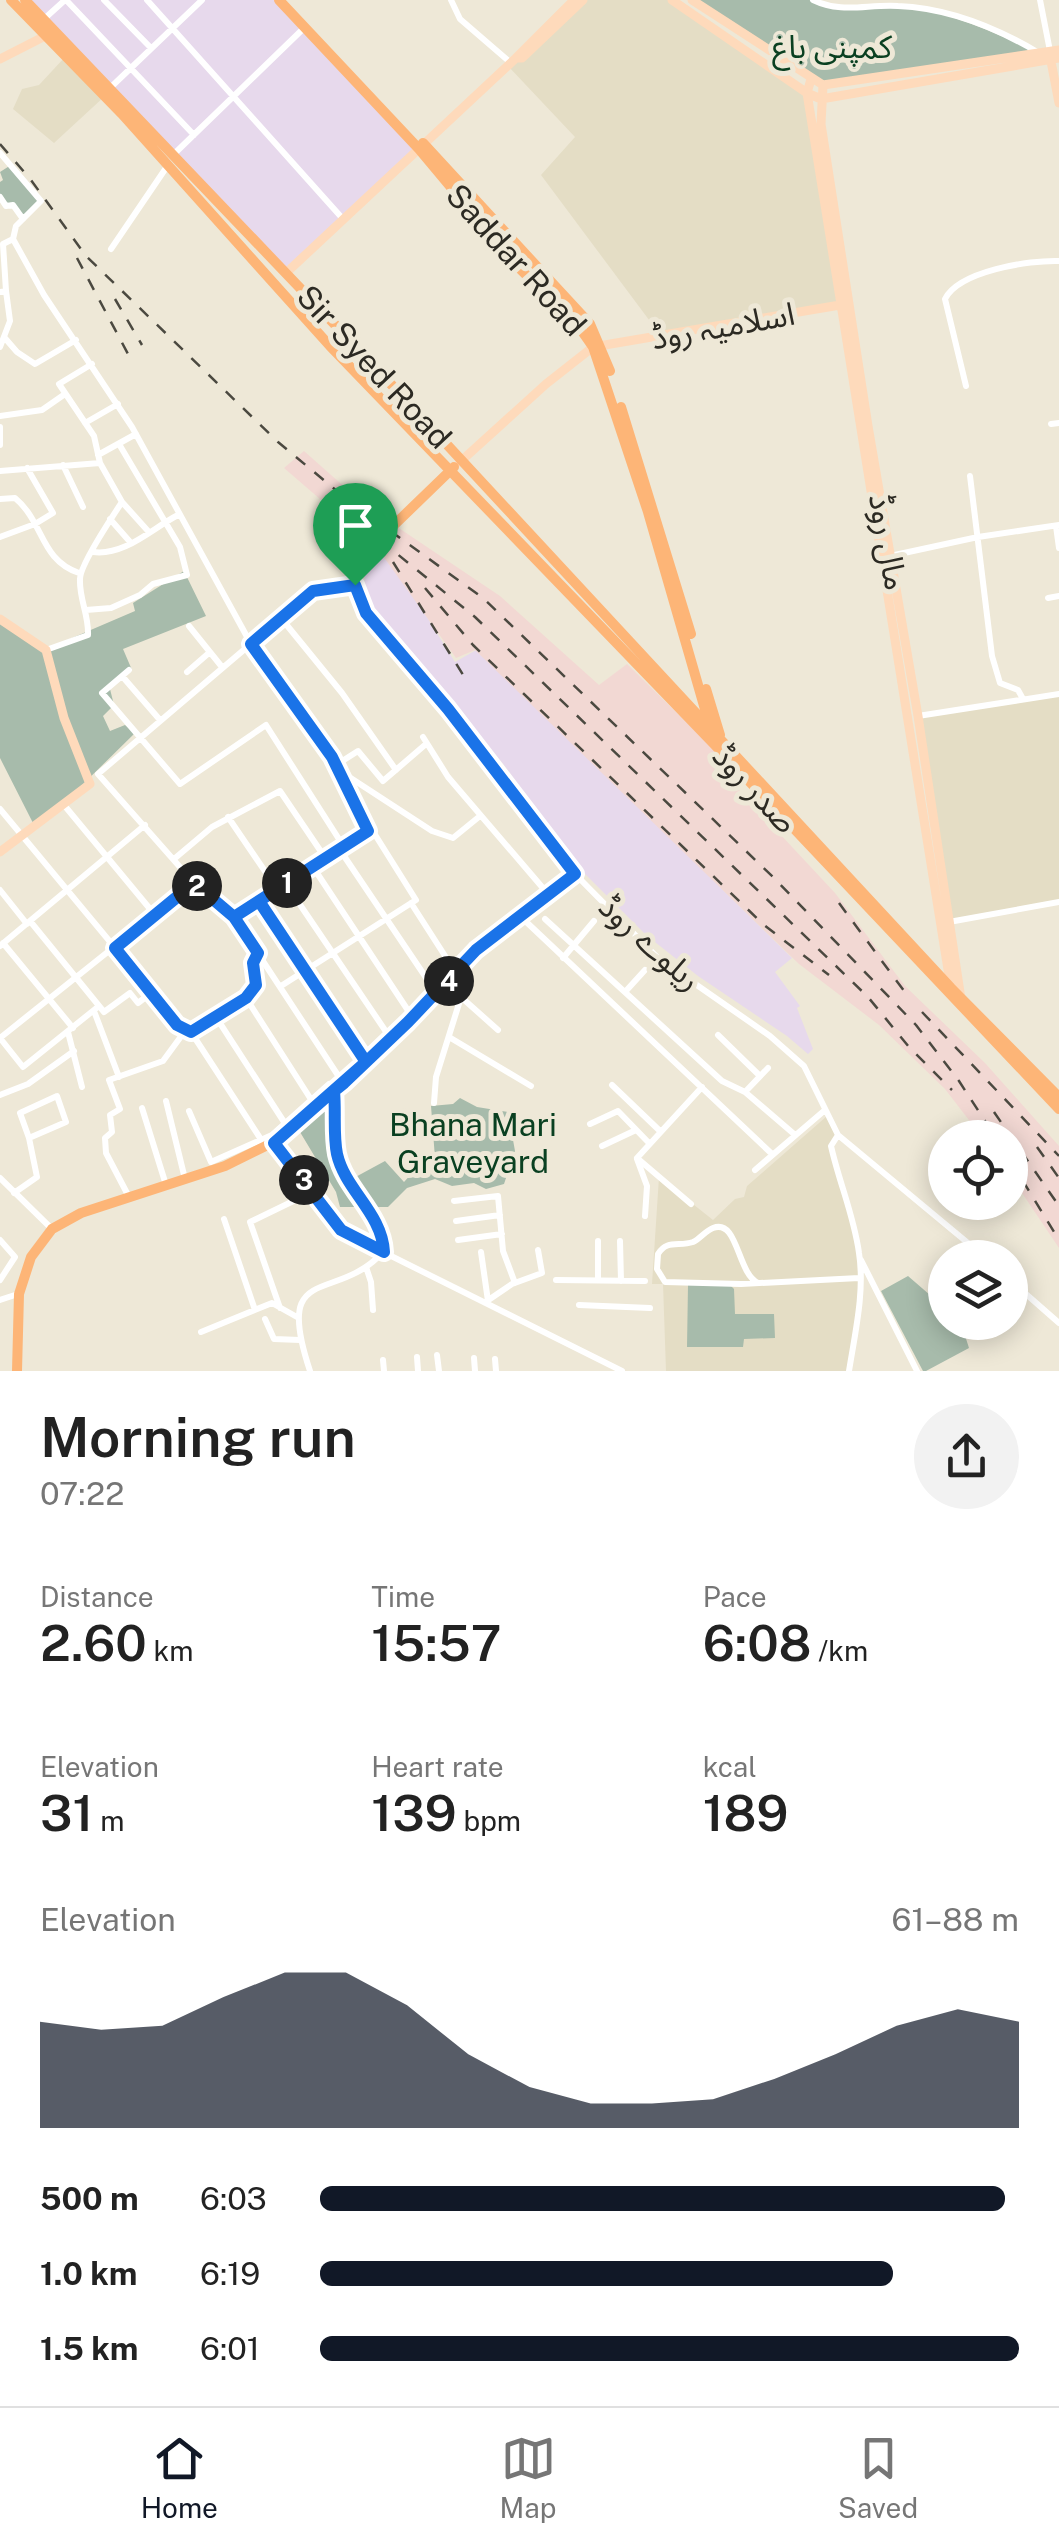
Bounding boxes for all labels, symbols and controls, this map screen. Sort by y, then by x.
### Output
park label: کمپنی باغ [772,28,893,71]
street label: Saddar Road [439,176,594,343]
street label: Sir Syed Road [290,278,459,456]
street label: اسلامیہ روڈ [648,295,798,357]
pin [313,483,398,586]
street label: مال روڈ [861,491,915,593]
icon: arrive [328,498,383,553]
street label: صدر روڈ [705,737,805,841]
pin: 1 [262,858,312,908]
pin: 2 [172,861,222,911]
text: 1 [281,866,293,899]
text: 2 [188,869,206,902]
street label: ریلوے روڈ [591,887,709,999]
pin: 4 [424,956,474,1006]
text: 4 [440,964,458,997]
park label: Bhana Mari Graveyard [389,1106,557,1180]
map controls [928,1120,1028,1340]
button: locate [928,1120,1028,1220]
pin: 3 [279,1155,329,1205]
text: 3 [295,1163,313,1196]
button: layers [928,1240,1028,1340]
button: share [914,1404,1019,1509]
text: Morning run [40,1405,356,1469]
text: 07:22 [40,1475,124,1512]
text: Distance [40,1580,154,1613]
text: Time [371,1580,435,1613]
text: Pace [703,1580,767,1613]
text: 2.60 [40,1613,147,1672]
text: 15:57 [371,1613,501,1672]
text: 6:08 [703,1613,812,1672]
text: km [147,1634,194,1667]
text: /km [812,1634,868,1667]
text: Elevation [40,1750,159,1783]
text: Heart rate [371,1750,504,1783]
text: kcal [703,1750,757,1783]
text: 31 [40,1783,93,1842]
text: 139 [371,1783,457,1842]
text: 189 [703,1783,789,1842]
text: m [93,1804,124,1837]
text: bpm [457,1804,521,1837]
text: Elevation [40,1901,176,1938]
text: 61–88 m [892,1901,1019,1938]
text: 500 m [40,2180,139,2217]
text: 6:03 [200,2180,267,2217]
text: 1.0 km [40,2255,137,2292]
text: 6:19 [200,2255,260,2292]
text: 1.5 km [40,2330,138,2367]
text: 6:01 [200,2330,260,2367]
tab: Home [141,2431,218,2524]
tab: Map [500,2431,556,2524]
tab: Saved [838,2431,918,2524]

